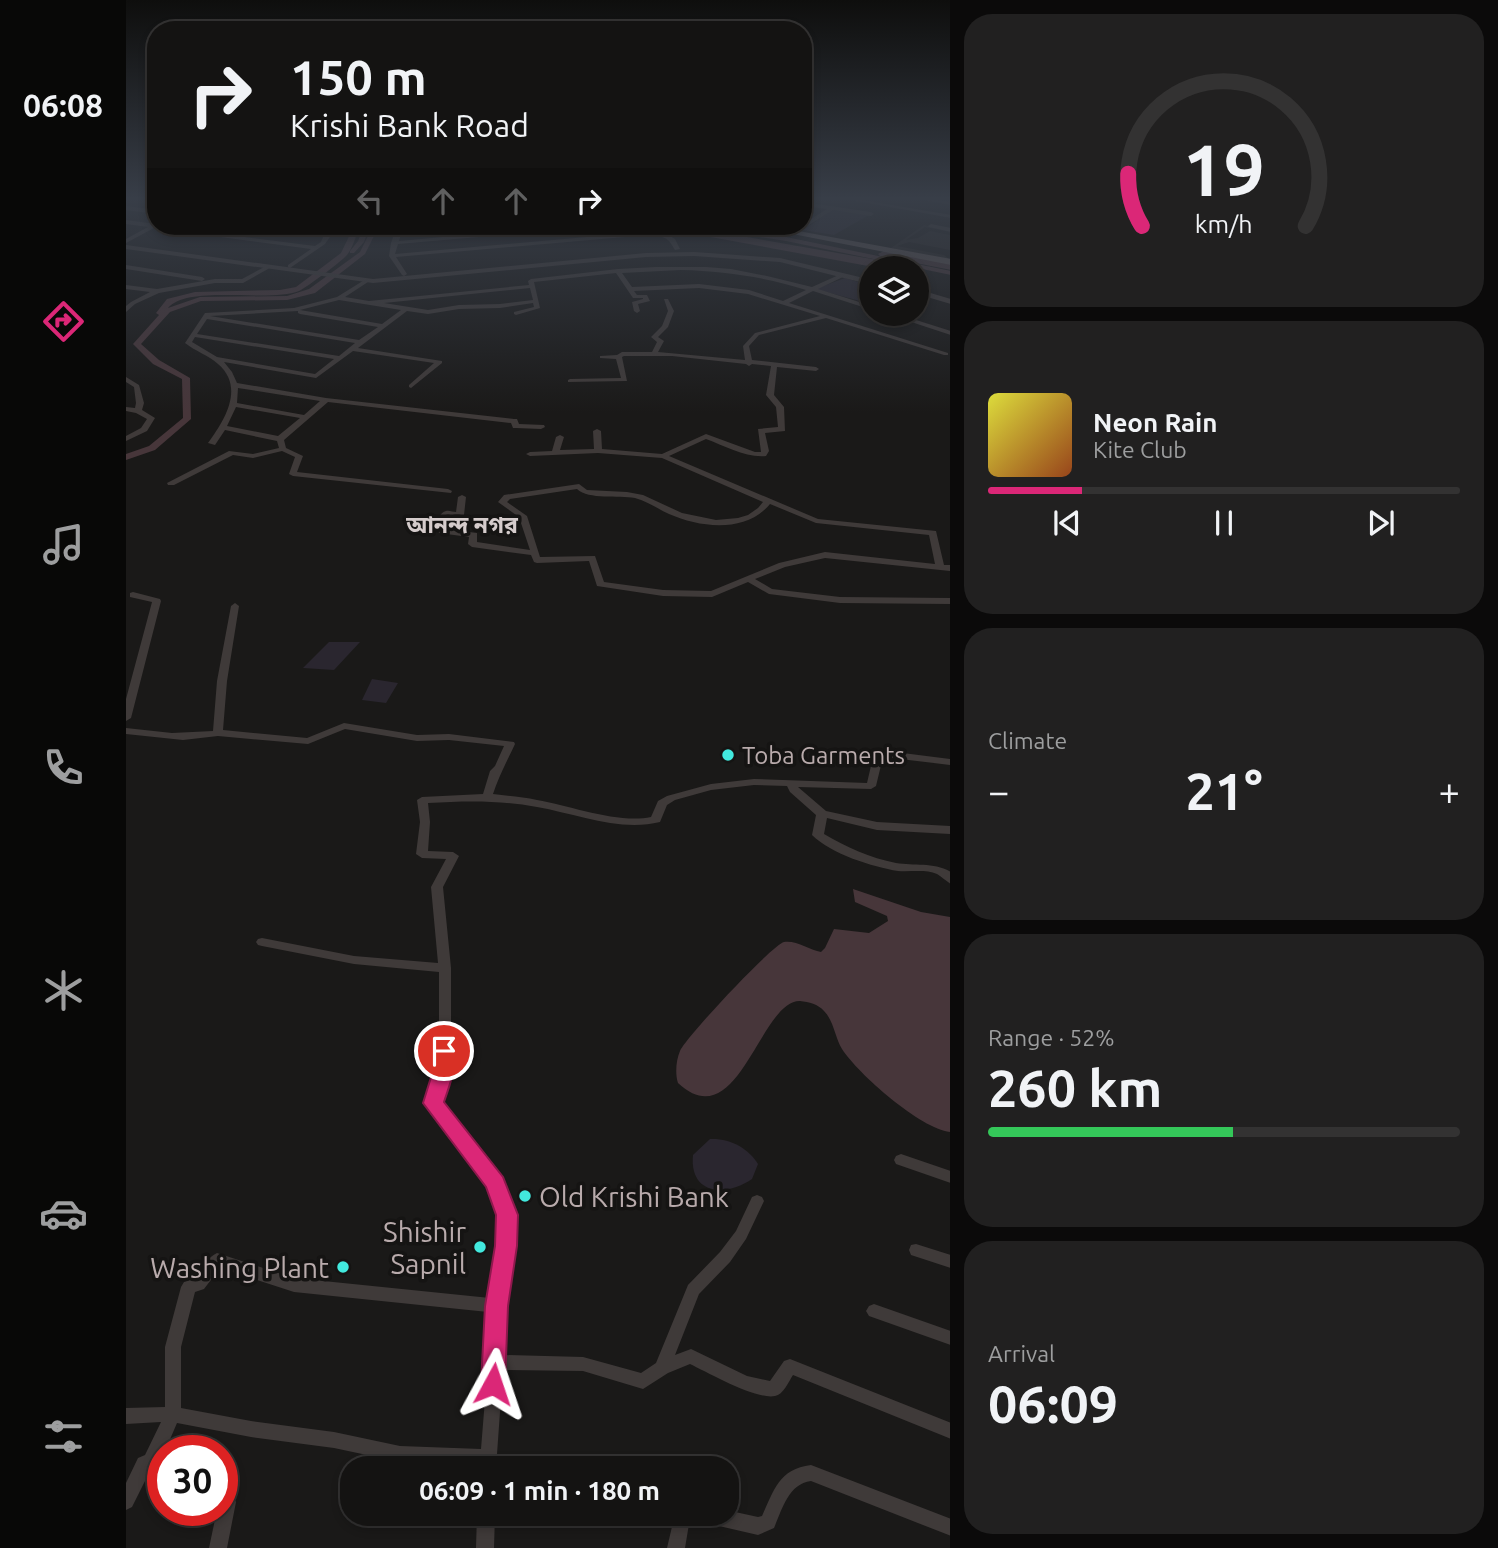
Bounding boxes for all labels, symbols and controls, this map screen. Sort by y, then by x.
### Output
icon: right [175,49,266,140]
text: 150 m [290,49,427,104]
text: 06:08 [23,87,103,123]
text: Krishi Bank Road [290,107,529,143]
text: 19 [1183,129,1265,211]
icon: left [351,182,389,220]
icon: ahead [424,182,462,220]
icon: ahead [497,182,535,220]
icon: right [570,182,608,220]
text: km/h [1195,210,1253,238]
map controls [859,256,929,326]
button: layers [859,256,929,326]
icon: directions [39,297,88,346]
text: Neon Rain [1093,408,1218,437]
text: Kite Club [1093,437,1187,462]
icon: previous [1048,504,1086,542]
icon: pause [1205,504,1243,542]
icon: next [1362,504,1400,542]
district label: আনন্দ নগর [405,512,519,537]
icon: music [39,520,88,569]
text: Climate [988,728,1067,753]
place label: Toba Garments [742,742,905,769]
icon: phone [39,743,88,792]
marker: Toba Garments [720,747,736,763]
text: 21° [1185,762,1263,820]
text: − [988,770,1009,812]
text: + [1439,770,1460,812]
icon: climate [39,966,88,1015]
pin [414,1021,474,1081]
text: Range · 52% [988,1025,1115,1050]
icon: arrive [425,1032,463,1070]
text: 260 km [988,1059,1162,1117]
place label: Old Krishi Bank [539,1181,729,1212]
marker: Old Krishi Bank [517,1188,533,1204]
icon: car [39,1189,88,1238]
place label: Shishir Sapnil [383,1216,466,1279]
marker: Shishir Sapnil [472,1239,488,1255]
place label: Washing Plant [150,1252,329,1283]
marker: Washing Plant [335,1259,351,1275]
text: Arrival [988,1341,1055,1366]
position arrow [456,1347,530,1421]
text: 06:09 [988,1375,1118,1433]
icon: filters [39,1412,88,1461]
speed limit sign: 30 [147,1435,238,1526]
text: 06:09 · 1 min · 180 m [419,1476,660,1505]

